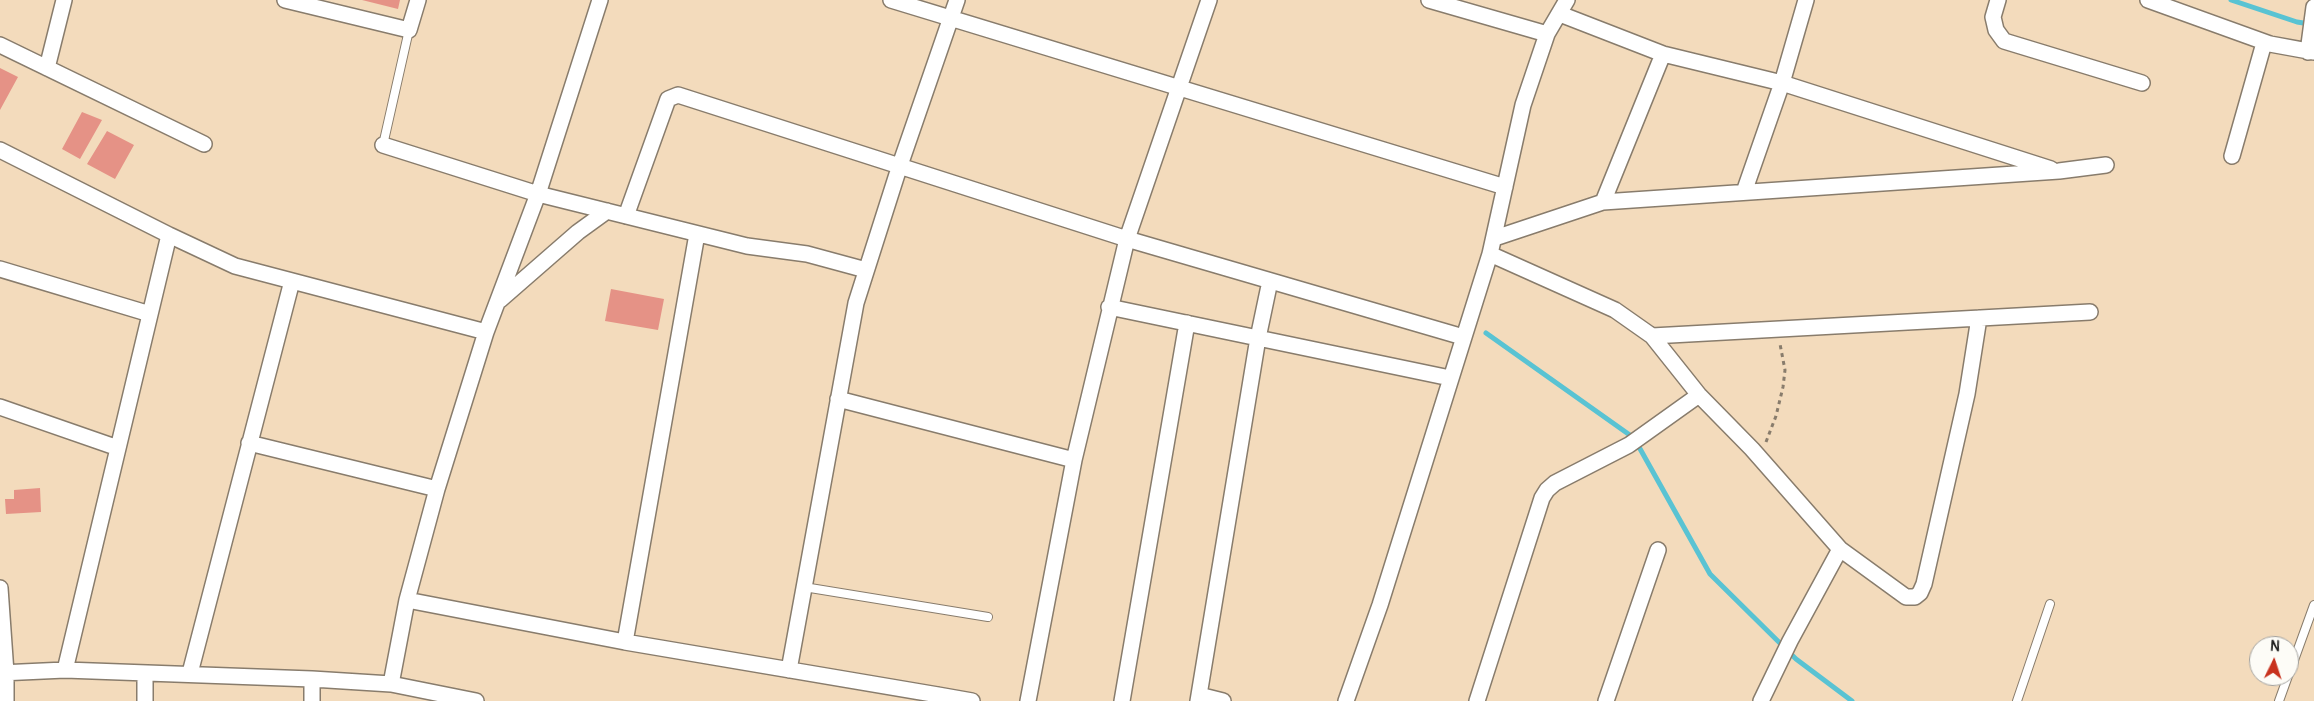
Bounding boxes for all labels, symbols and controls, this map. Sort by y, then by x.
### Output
north arrow [2249,636,2299,686]
text: N [2270,638,2280,655]

